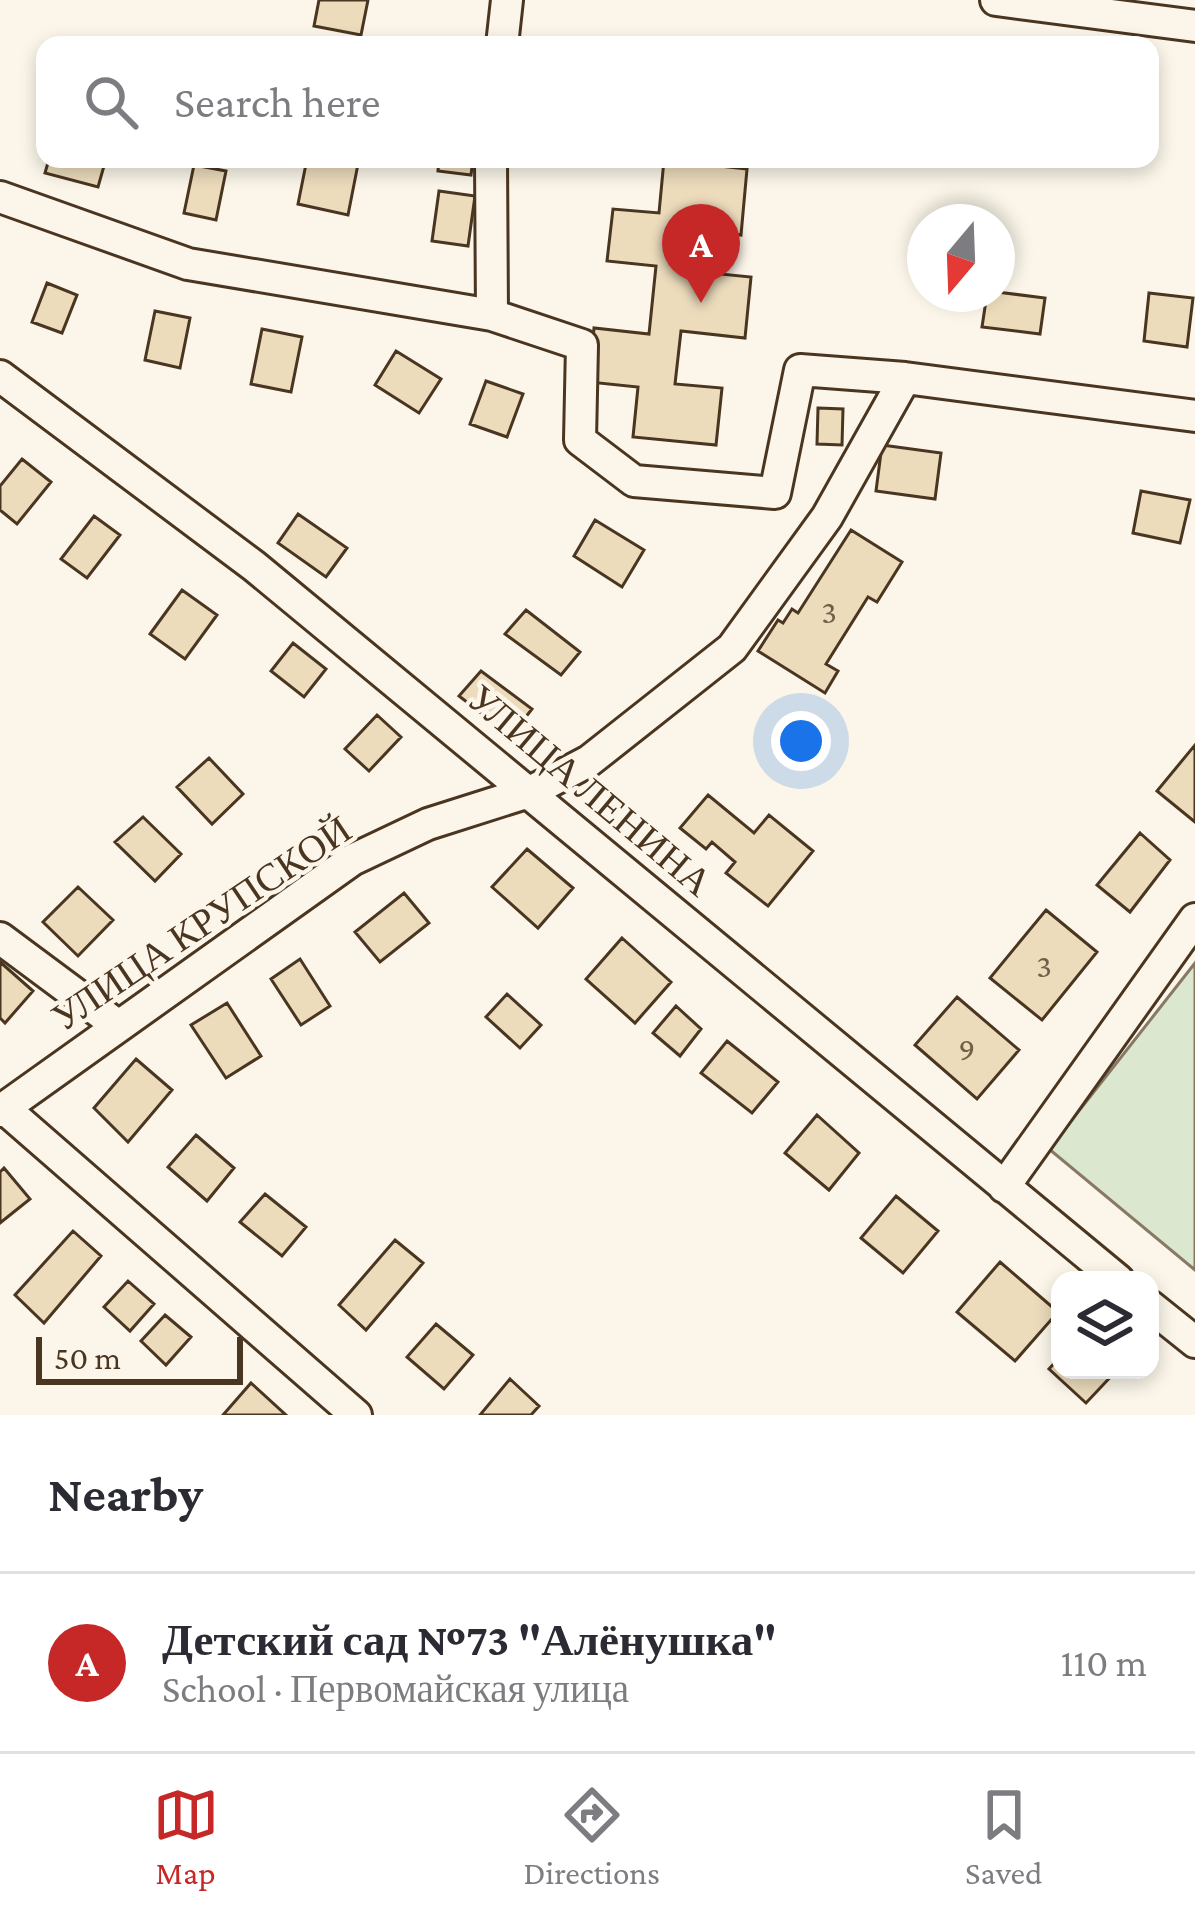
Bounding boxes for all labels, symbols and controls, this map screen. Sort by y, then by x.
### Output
search box [36,36,1159,168]
icon: search [78,69,144,135]
text: Search here [174,77,381,127]
pin: A [662,204,740,303]
north arrow [907,204,1015,312]
house number: 3 [821,593,837,630]
street label: УЛИЦА ЛЕНИНА [459,676,720,905]
your location [771,711,831,771]
street label: УЛИЦА КРУПСКОЙ [43,807,359,1040]
house number: 3 [1036,947,1052,984]
house number: 9 [959,1030,975,1067]
map controls [1051,1271,1159,1379]
button: layers [1051,1271,1159,1379]
scale bar [36,1331,243,1384]
text: 50 m [54,1339,121,1376]
text: Nearby [48,1465,203,1522]
text: Детский сад №73 "Алёнушка" [162,1615,777,1665]
text: A [75,1641,99,1684]
text: 110 m [1060,1641,1147,1684]
text: School · Первомайская улица [162,1667,629,1710]
tab: Map [153,1782,219,1891]
tab: Directions [524,1782,660,1891]
tab: Saved [965,1782,1042,1891]

